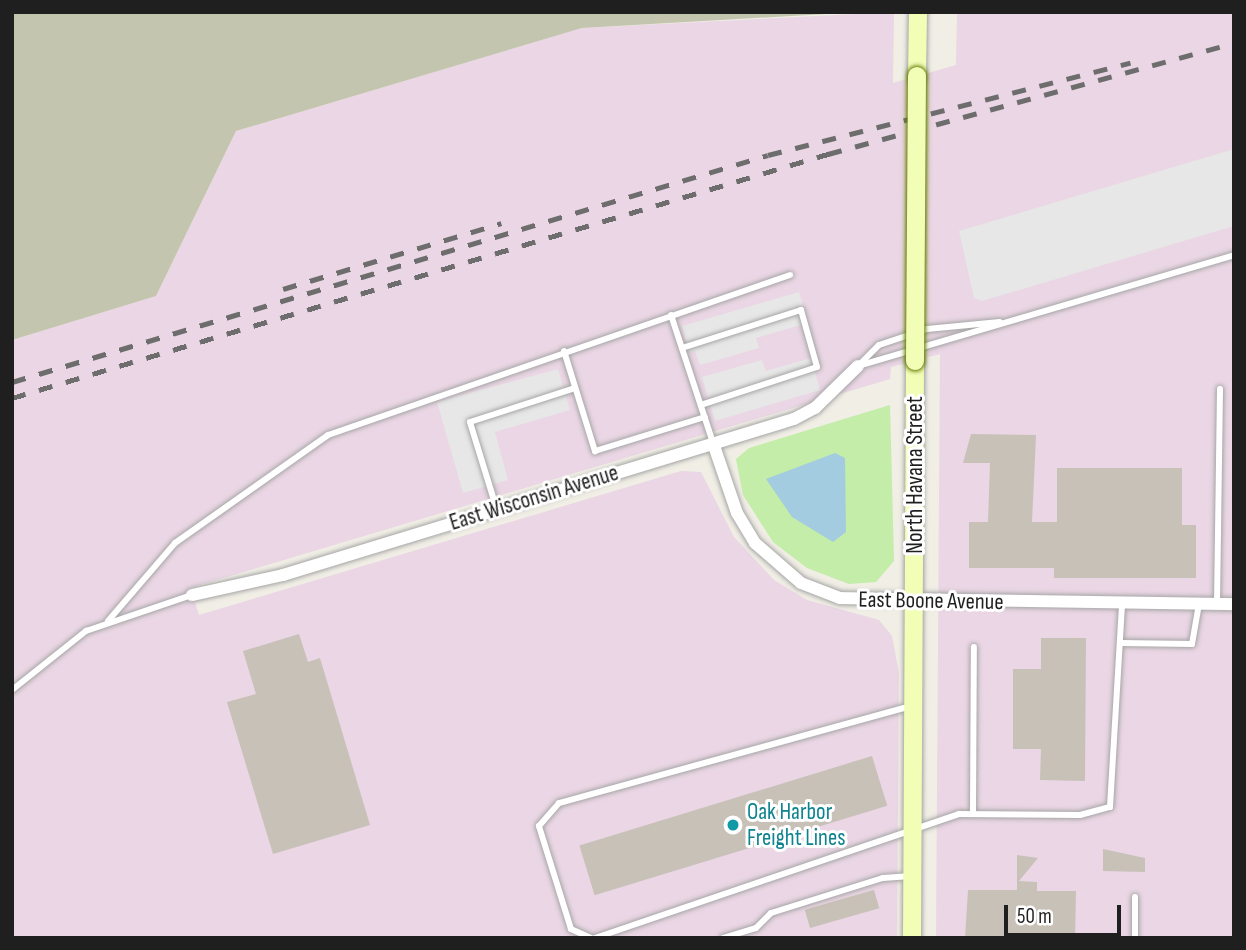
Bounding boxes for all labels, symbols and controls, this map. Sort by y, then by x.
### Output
street label: North Havana Street [901,396,929,554]
street label: East Wisconsin Avenue [446,459,622,537]
street label: East Boone Avenue [858,586,1004,616]
place label: Oak Harbor Freight Lines [747,798,845,852]
marker: Oak Harbor Freight Lines [725,817,741,833]
scale bar [1008,890,1125,934]
text: 50 m [1017,904,1052,929]

